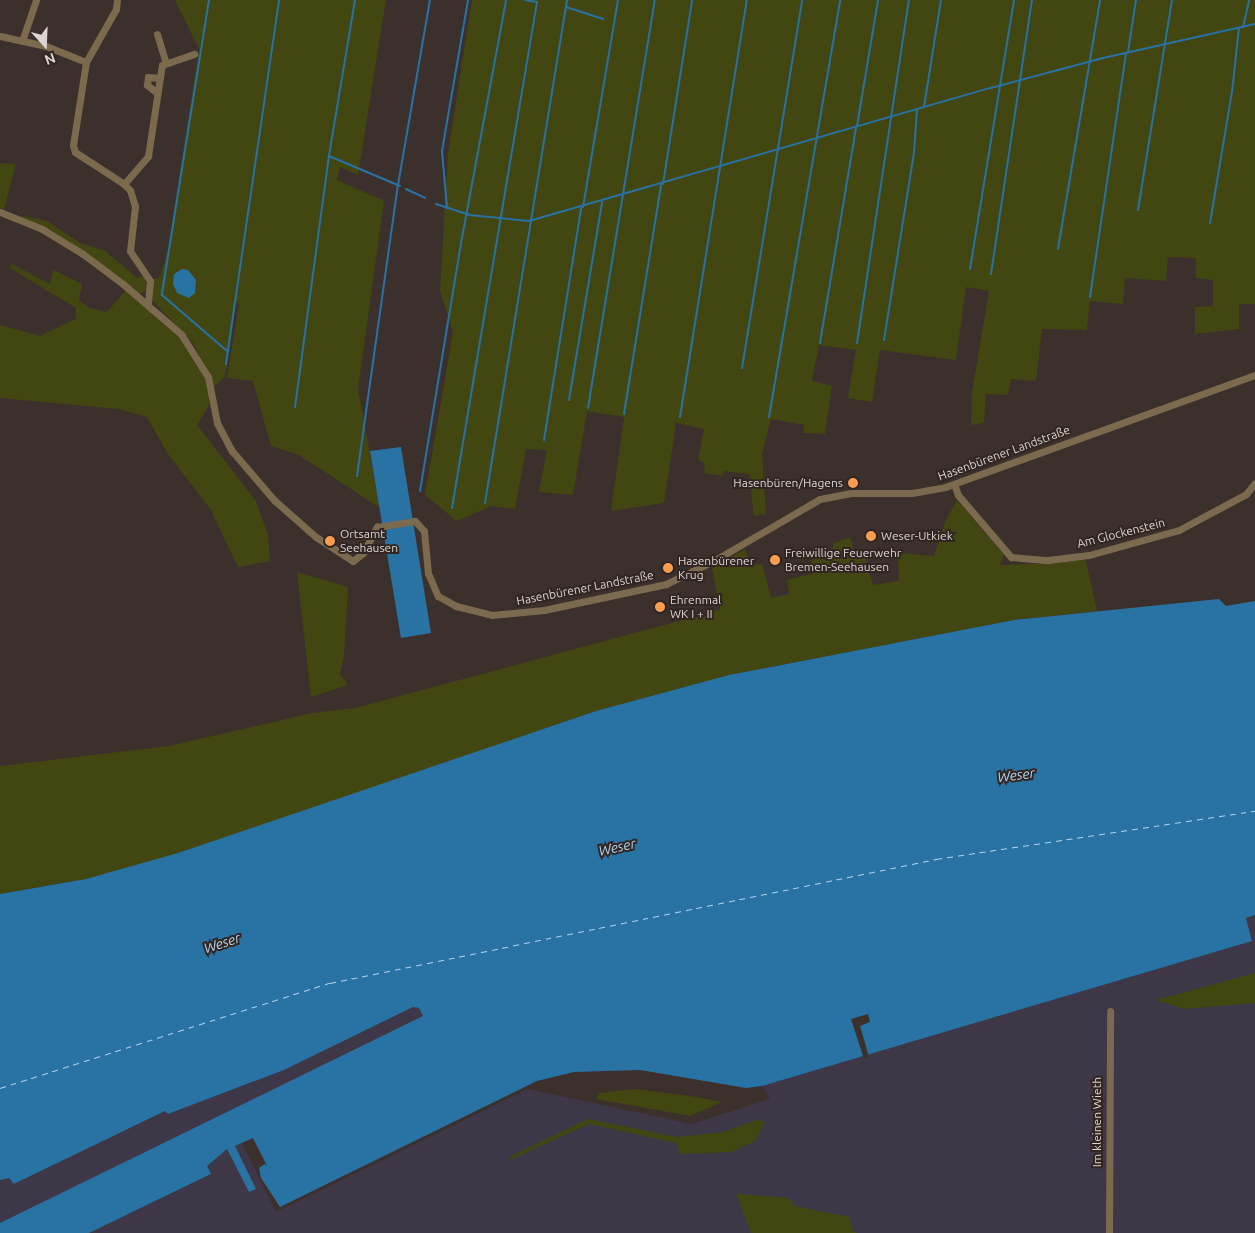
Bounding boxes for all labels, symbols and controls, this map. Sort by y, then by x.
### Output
north arrow [20,20,70,70]
text: N [42,50,58,68]
street label: Hasenbürener Landstraße [936,422,1072,484]
place label: Hasenbüren/Hagens [733,476,843,490]
marker: Hasenbüren/Hagens [847,477,859,489]
street label: Am Glockenstein [1075,515,1167,551]
place label: Ortsamt Seehausen [340,527,398,555]
place label: Weser-Utkiek [881,529,953,543]
marker: Weser-Utkiek [865,530,877,542]
marker: Ortsamt Seehausen [324,535,336,547]
place label: Freiwillige Feuerwehr Bremen-Seehausen [785,546,901,574]
place label: Hasenbürener Krug [678,554,754,582]
marker: Freiwillige Feuerwehr Bremen-Seehausen [769,554,781,566]
marker: Hasenbürener Krug [662,562,674,574]
street label: Hasenbürener Landstraße [515,568,655,608]
place label: Ehrenmal WK I + II [670,593,721,621]
marker: Ehrenmal WK I + II [654,601,666,613]
water label: Weser [996,764,1036,786]
water label: Weser [597,835,637,859]
water label: Weser [202,929,242,957]
street label: Im kleinen Wieth [1090,1077,1104,1167]

